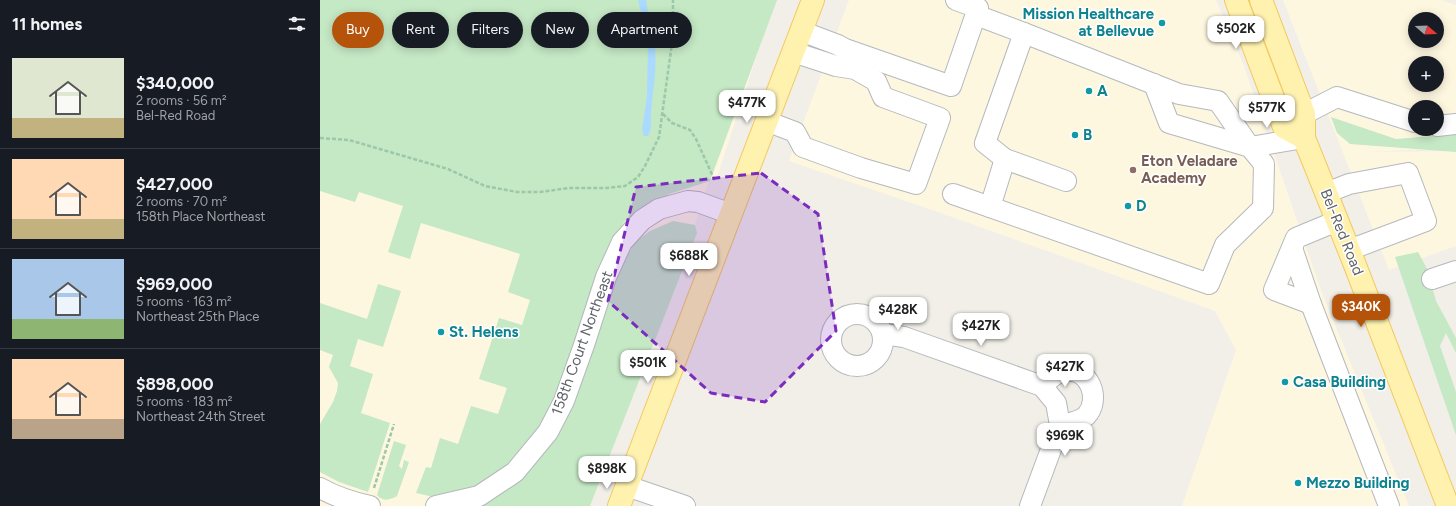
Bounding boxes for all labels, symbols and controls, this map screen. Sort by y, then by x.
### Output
place label: Mission Healthcare at Bellevue [1023,5,1155,40]
chip: Buy [332,12,384,48]
chip: Rent [392,12,449,48]
chip: Filters [457,12,523,48]
chip: New [531,12,589,48]
chip: Apartment [597,12,692,48]
north arrow [1408,12,1444,48]
map controls [1408,12,1444,136]
icon: filters [286,13,308,35]
text: 11 homes [12,14,82,34]
pin: $502K [1208,16,1264,50]
marker: Mission Healthcare at Bellevue [1157,18,1167,28]
text: $502K [1216,21,1256,36]
button: + [1408,56,1444,92]
text: $340,000 [136,73,214,93]
icon: home [44,74,92,122]
place label: A [1097,82,1108,100]
marker: A [1084,86,1094,96]
pin: $477K [719,90,775,124]
text: 2 rooms · 56 m² [136,93,227,108]
text: $477K [728,95,766,110]
pin: $577K [1239,95,1295,129]
text: $577K [1248,100,1286,115]
button: − [1408,100,1444,136]
text: Bel-Red Road [136,108,215,123]
place label: B [1083,126,1092,144]
marker: B [1070,130,1080,140]
place label: Eton Veladare Academy [1141,152,1238,187]
marker: Eton Veladare Academy [1128,165,1138,175]
text: $427,000 [136,174,213,194]
icon: home [44,175,92,223]
street label: Bel-Red Road [1317,186,1367,278]
text: 2 rooms · 70 m² [136,194,227,209]
place label: D [1136,197,1147,215]
marker: D [1123,201,1133,211]
text: 158th Place Northeast [136,209,265,224]
pin: $688K [661,243,717,277]
text: $688K [669,248,709,263]
street label: 158th Court Northeast [548,268,617,418]
text: $969,000 [136,274,212,294]
icon: home [44,275,92,323]
text: 5 rooms · 163 m² [136,294,232,309]
pin: $340K [1333,294,1389,328]
pin: $428K [870,297,926,331]
text: $340K [1341,299,1381,314]
text: $428K [878,302,918,317]
text: Northeast 25th Place [136,309,259,324]
pin: $427K [953,313,1009,347]
text: $427K [962,318,1000,333]
place label: St. Helens [449,323,519,341]
marker: St. Helens [436,327,446,337]
pin: $501K [620,350,676,384]
pin: $427K [1037,354,1093,388]
text: $501K [629,355,667,370]
text: $427K [1046,359,1084,374]
place label: Casa Building [1293,373,1386,391]
text: $898,000 [136,374,214,394]
icon: home [44,375,92,423]
marker: Casa Building [1280,377,1290,387]
text: 5 rooms · 183 m² [136,394,232,409]
text: Northeast 24th Street [136,409,265,424]
pin: $969K [1037,423,1093,457]
text: $969K [1046,428,1084,443]
pin: $898K [579,456,635,490]
text: $898K [587,461,627,476]
place label: Mezzo Building [1306,474,1409,492]
marker: Mezzo Building [1293,478,1303,488]

